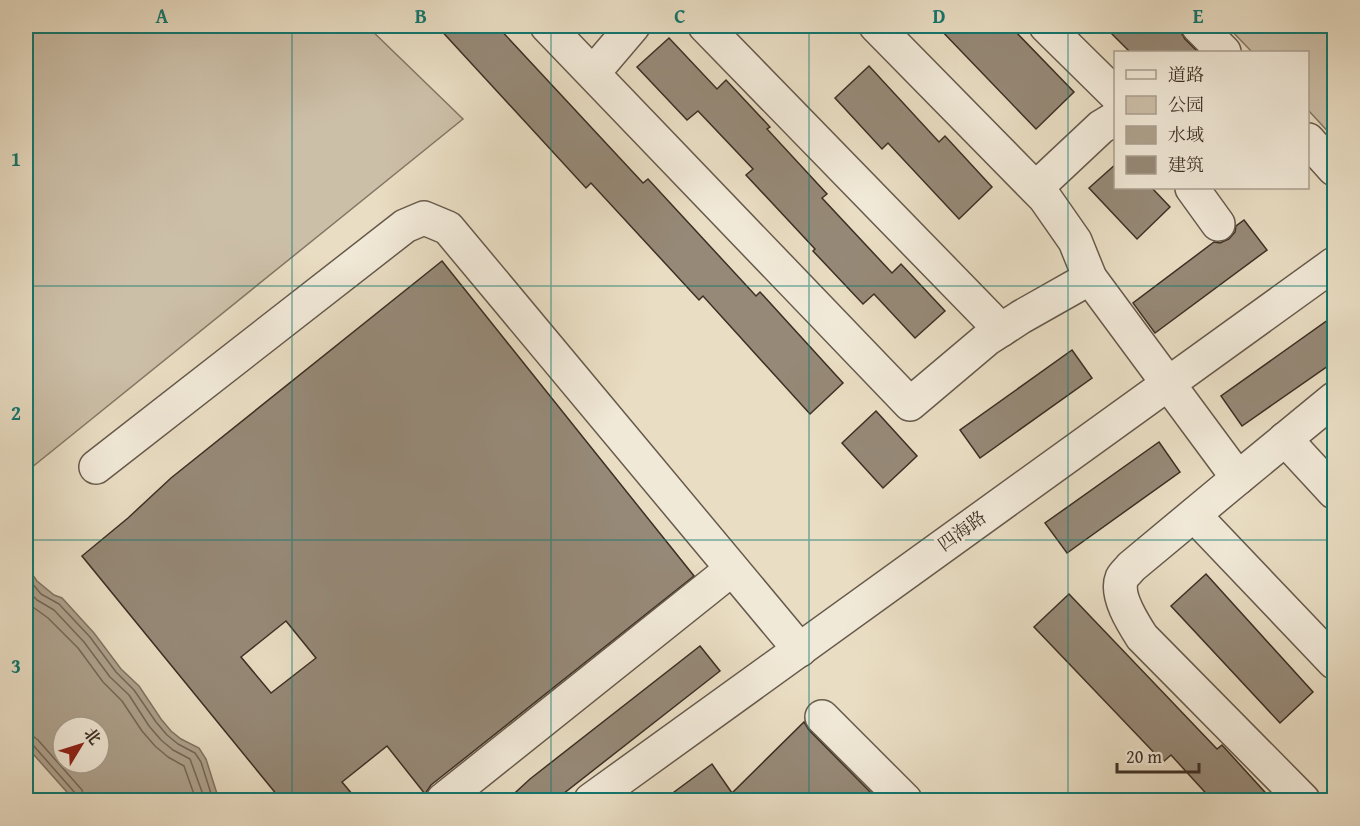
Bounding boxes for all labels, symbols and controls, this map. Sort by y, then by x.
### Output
text: A [156,1,169,30]
text: B [415,1,427,30]
text: C [674,1,686,30]
text: D [932,1,946,30]
text: E [1193,1,1204,30]
legend [1114,51,1309,189]
text: 道路 [1168,61,1204,88]
text: 公园 [1168,91,1204,118]
text: 水域 [1168,121,1204,148]
text: 1 [11,144,21,173]
text: 建筑 [1168,151,1204,178]
text: 2 [11,398,21,427]
street label: 四海路 [932,504,991,557]
text: 3 [11,651,21,680]
north arrow [51,715,111,775]
text: 北 [78,722,107,749]
scale bar [1117,736,1200,774]
text: 20 m [1126,743,1162,770]

